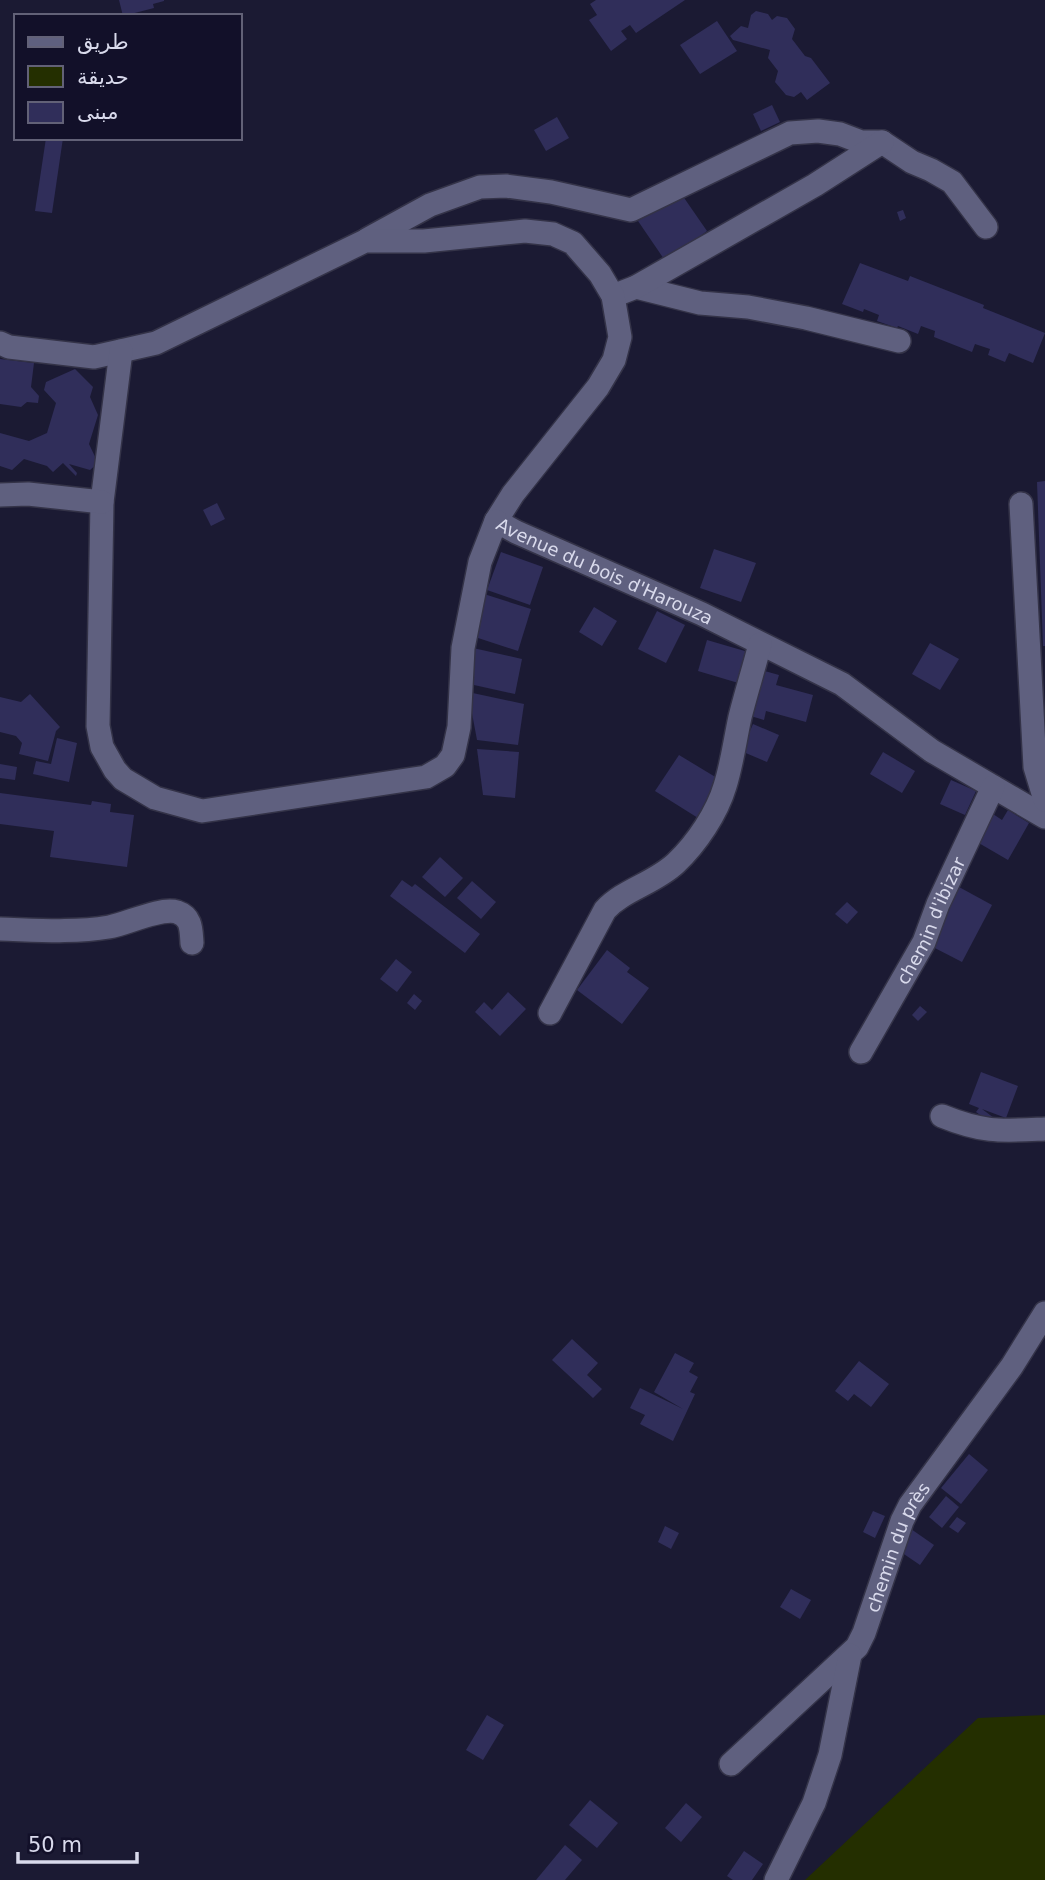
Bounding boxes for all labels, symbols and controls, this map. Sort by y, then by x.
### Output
legend [14,14,242,140]
text: طريق [77,30,129,54]
text: حديقة [77,65,129,89]
text: مبنى [77,100,118,124]
street label: Avenue du bois d'Harouza [493,513,717,628]
street label: chemin d'ibizar [892,853,969,988]
street label: chemin du près [861,1478,934,1615]
scale bar [18,1820,136,1864]
text: 50 m [28,1833,82,1857]

